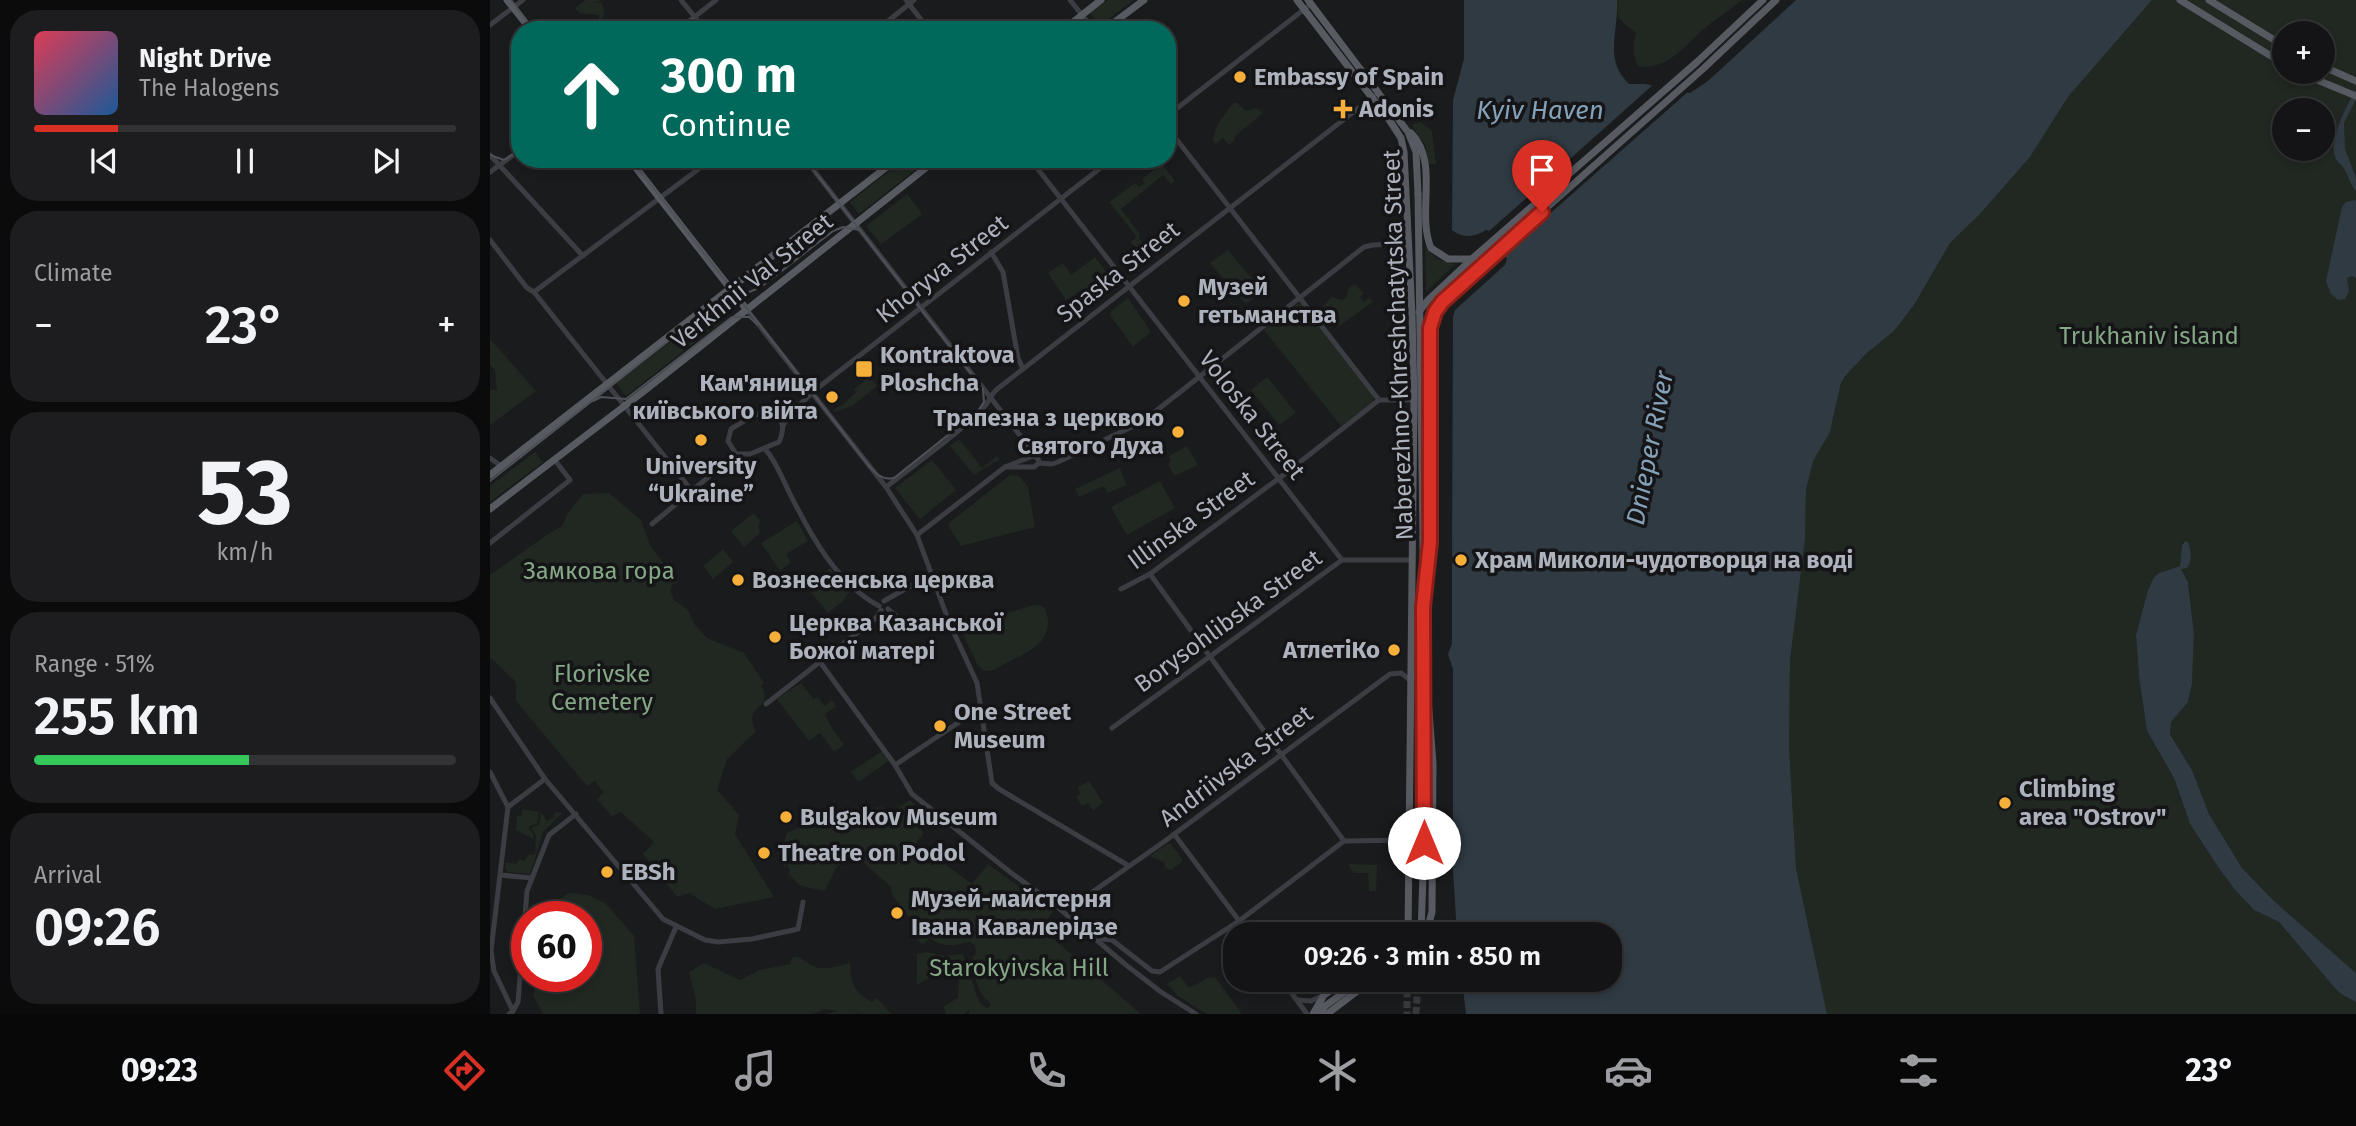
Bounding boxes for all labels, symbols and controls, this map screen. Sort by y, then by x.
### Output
map controls [2272,21,2335,161]
button: + [2272,21,2335,84]
text: Night Drive [139,43,271,74]
text: 300 m [661,46,797,105]
icon: ahead [546,49,637,140]
place label: Embassy of Spain [1254,63,1444,91]
marker: Embassy of Spain [1232,69,1248,85]
text: The Halogens [139,74,279,102]
place label: Adonis [1358,95,1434,123]
water label: Kyiv Haven [1476,95,1604,126]
button: − [2272,98,2335,161]
marker: Adonis [1333,99,1353,119]
text: Continue [661,106,791,144]
pin [1512,140,1572,212]
icon: previous [85,142,123,180]
icon: pause [226,142,264,180]
icon: next [367,142,405,180]
street label: Naberezhno-Khreshchatytska Street [1377,149,1419,541]
icon: arrive [1523,151,1561,189]
street label: Verkhnii Val Street [666,207,838,355]
street label: Khoryva Street [871,209,1014,329]
street label: Spaska Street [1051,215,1185,328]
text: Climate [34,259,113,287]
place label: Музей гетьманства [1198,273,1337,329]
marker: Музей гетьманства [1176,293,1192,309]
text: 23° [205,294,285,357]
text: − [34,302,53,348]
text: + [437,302,456,348]
park label: Trukhaniv island [2059,322,2239,350]
place label: Kontraktova Ploshcha [880,341,1015,397]
street label: Voloska Street [1193,345,1311,485]
marker: Kontraktova Ploshcha [854,359,874,379]
water label: Dnieper River [1620,367,1680,528]
place label: Кам'яниця київського війта [633,369,818,425]
marker: Кам'яниця київського війта [824,389,840,405]
place label: Трапезна з церквою Святого Духа [933,404,1164,460]
marker: Трапезна з церквою Святого Духа [1170,424,1186,440]
marker: University “Ukraine” [693,432,709,448]
text: 53 [197,438,293,547]
place label: University “Ukraine” [646,452,757,508]
street label: Illinska Street [1122,464,1260,575]
text: km/h [217,538,273,566]
street label: Borysohlibska Street [1129,543,1327,698]
place label: Храм Миколи-чудотворця на воді [1474,546,1853,574]
marker: Храм Миколи-чудотворця на воді [1453,552,1469,568]
park label: Замкова гора [523,557,675,585]
place label: Вознесенська церква [752,566,995,594]
marker: Вознесенська церква [730,572,746,588]
place label: Церква Казанської Божої матері [789,609,1005,665]
marker: Церква Казанської Божої матері [767,629,783,645]
place label: АтлетіКо [1282,636,1380,664]
marker: АтлетіКо [1386,642,1402,658]
text: Range · 51% [34,650,155,678]
park label: Florivske Cemetery [551,660,653,716]
text: 255 km [34,685,200,748]
place label: One Street Museum [954,698,1072,754]
street label: Andriivska Street [1154,699,1318,833]
marker: One Street Museum [932,718,948,734]
place label: Climbing area "Ostrov" [2019,775,2166,831]
marker: Climbing area "Ostrov" [1997,795,2013,811]
place label: Bulgakov Museum [800,803,998,831]
position arrow [1387,806,1461,880]
marker: Bulgakov Museum [778,809,794,825]
place label: Theatre on Podol [778,839,966,867]
marker: Theatre on Podol [756,845,772,861]
place label: EBSh [621,858,676,886]
text: Arrival [34,861,101,889]
marker: EBSh [599,864,615,880]
place label: Музей-майстерня Івана Кавалерідзе [911,885,1118,941]
text: 09:26 [34,896,160,959]
speed limit sign: 60 [511,901,602,992]
marker: Музей-майстерня Івана Кавалерідзе [889,905,905,921]
text: 09:26 · 3 min · 850 m [1304,941,1541,972]
park label: Starokyivska Hill [929,954,1109,982]
icon: directions [440,1046,489,1095]
icon: music [731,1046,780,1095]
icon: phone [1022,1046,1071,1095]
icon: climate [1313,1046,1362,1095]
icon: car [1604,1046,1653,1095]
icon: filters [1894,1046,1943,1095]
text: 09:23 [121,1051,198,1089]
text: 23° [2185,1051,2235,1089]

